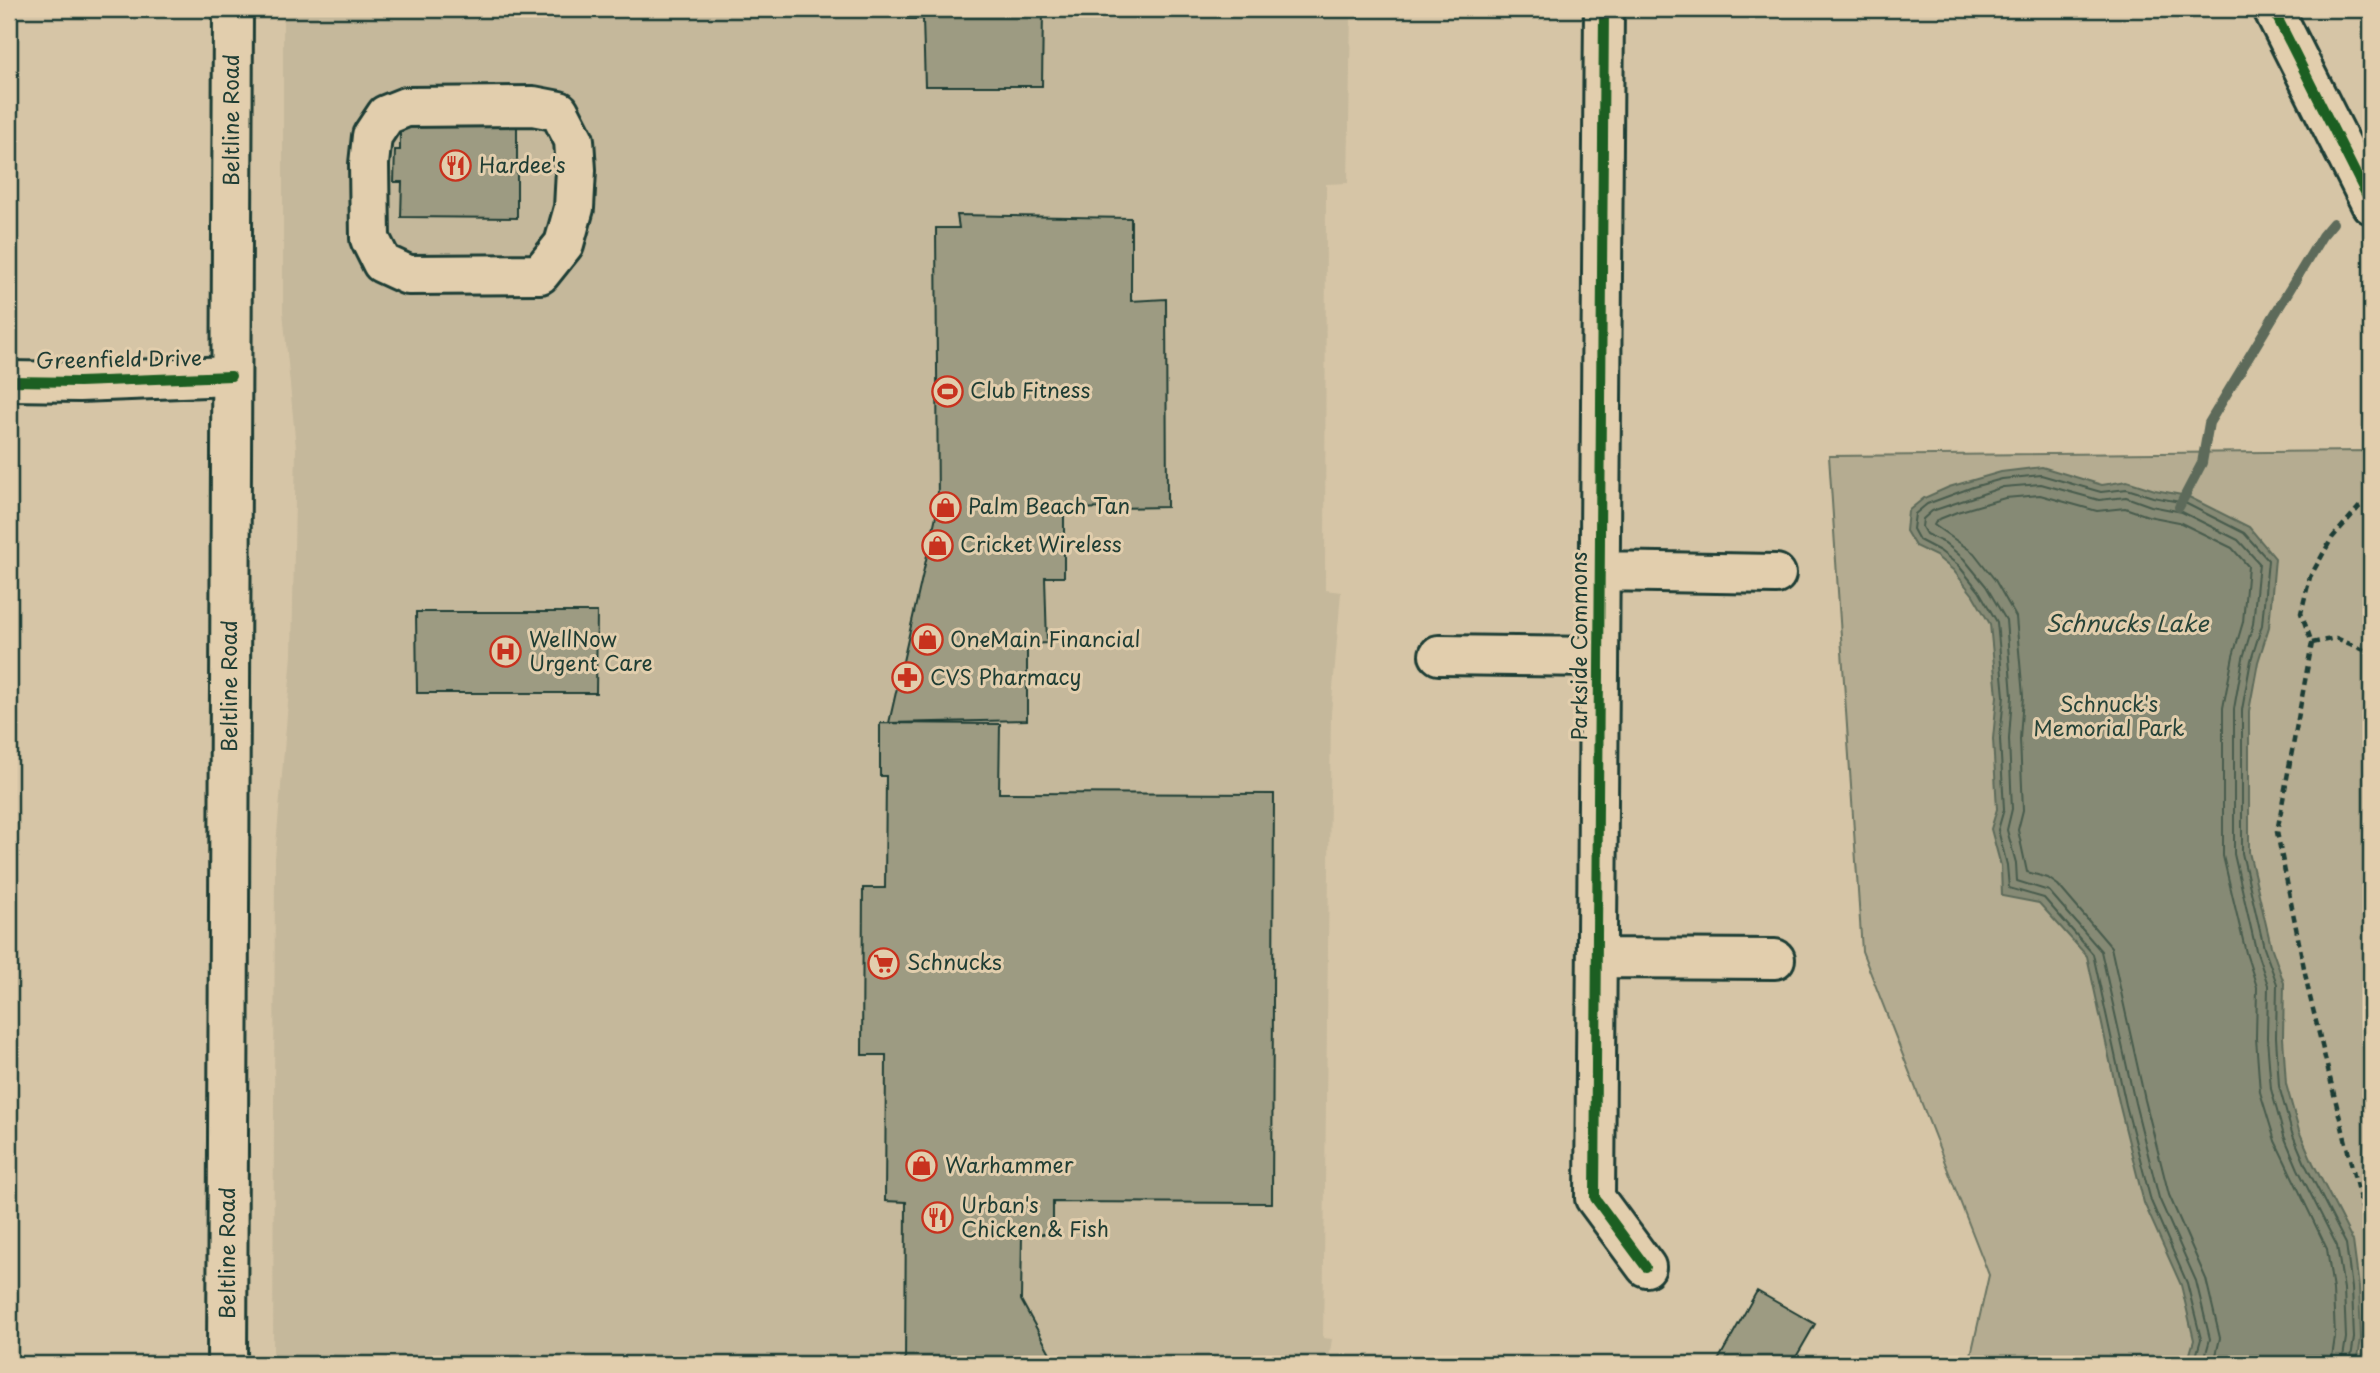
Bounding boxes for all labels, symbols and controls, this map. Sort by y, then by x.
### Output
street label: Beltline Road [214,54,246,186]
place label: Hardee's [479,148,566,180]
restaurant icon: Hardee's [439,149,473,183]
street label: Greenfield Drive [36,341,202,375]
place label: Club Fitness [970,373,1090,405]
sports icon: Club Fitness [930,374,964,408]
place label: Palm Beach Tan [968,489,1130,521]
shop icon: Palm Beach Tan [928,490,962,524]
place label: Cricket Wireless [960,527,1122,559]
shop icon: Cricket Wireless [920,528,954,562]
street label: Parkside Commons [1562,552,1594,740]
water label: Schnucks Lake [2046,605,2210,640]
street label: Beltline Road [212,620,244,752]
place label: WellNow Urgent Care [529,622,653,678]
place label: OneMain Financial [950,622,1141,654]
shop icon: OneMain Financial [910,623,944,657]
hospital icon: WellNow Urgent Care [489,635,523,669]
place label: CVS Pharmacy [930,660,1081,692]
pharmacy icon: CVS Pharmacy [890,661,924,695]
park label: Schnuck's Memorial Park [2033,687,2185,743]
place label: Schnucks [907,945,1002,977]
supermarket icon: Schnucks [867,946,901,980]
place label: Warhammer [945,1148,1074,1180]
shop icon: Warhammer [905,1149,939,1183]
street label: Beltline Road [210,1187,242,1319]
place label: Urban's Chicken & Fish [961,1188,1109,1244]
restaurant icon: Urban's Chicken & Fish [921,1201,955,1235]

